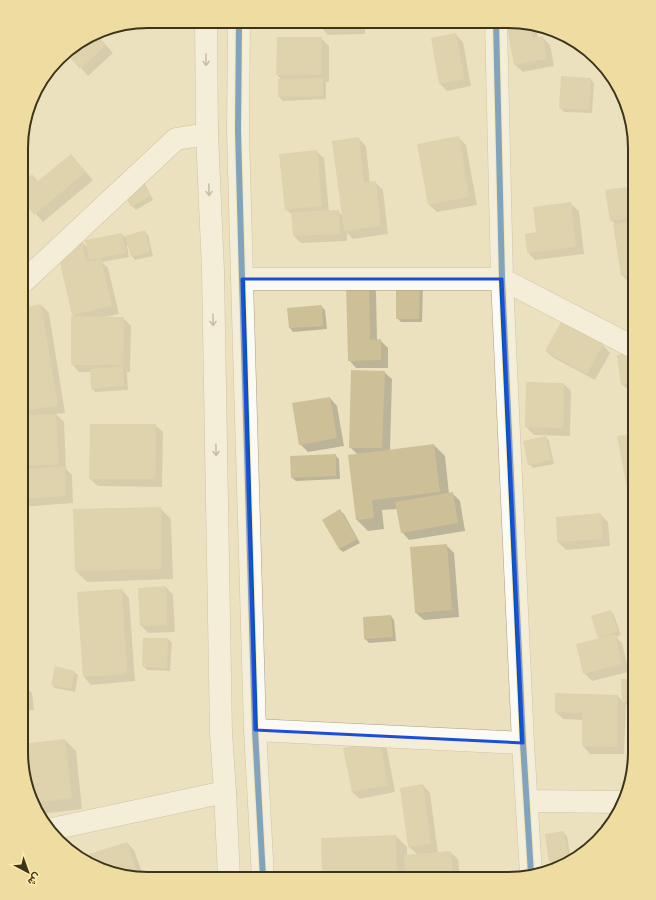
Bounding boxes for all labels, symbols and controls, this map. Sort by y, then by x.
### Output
one-way arrow [203,53,210,66]
one-way arrow [206,183,213,196]
one-way arrow [210,313,217,326]
one-way arrow [212,443,220,456]
north arrow [8,852,48,892]
text: ش [25,870,45,890]

